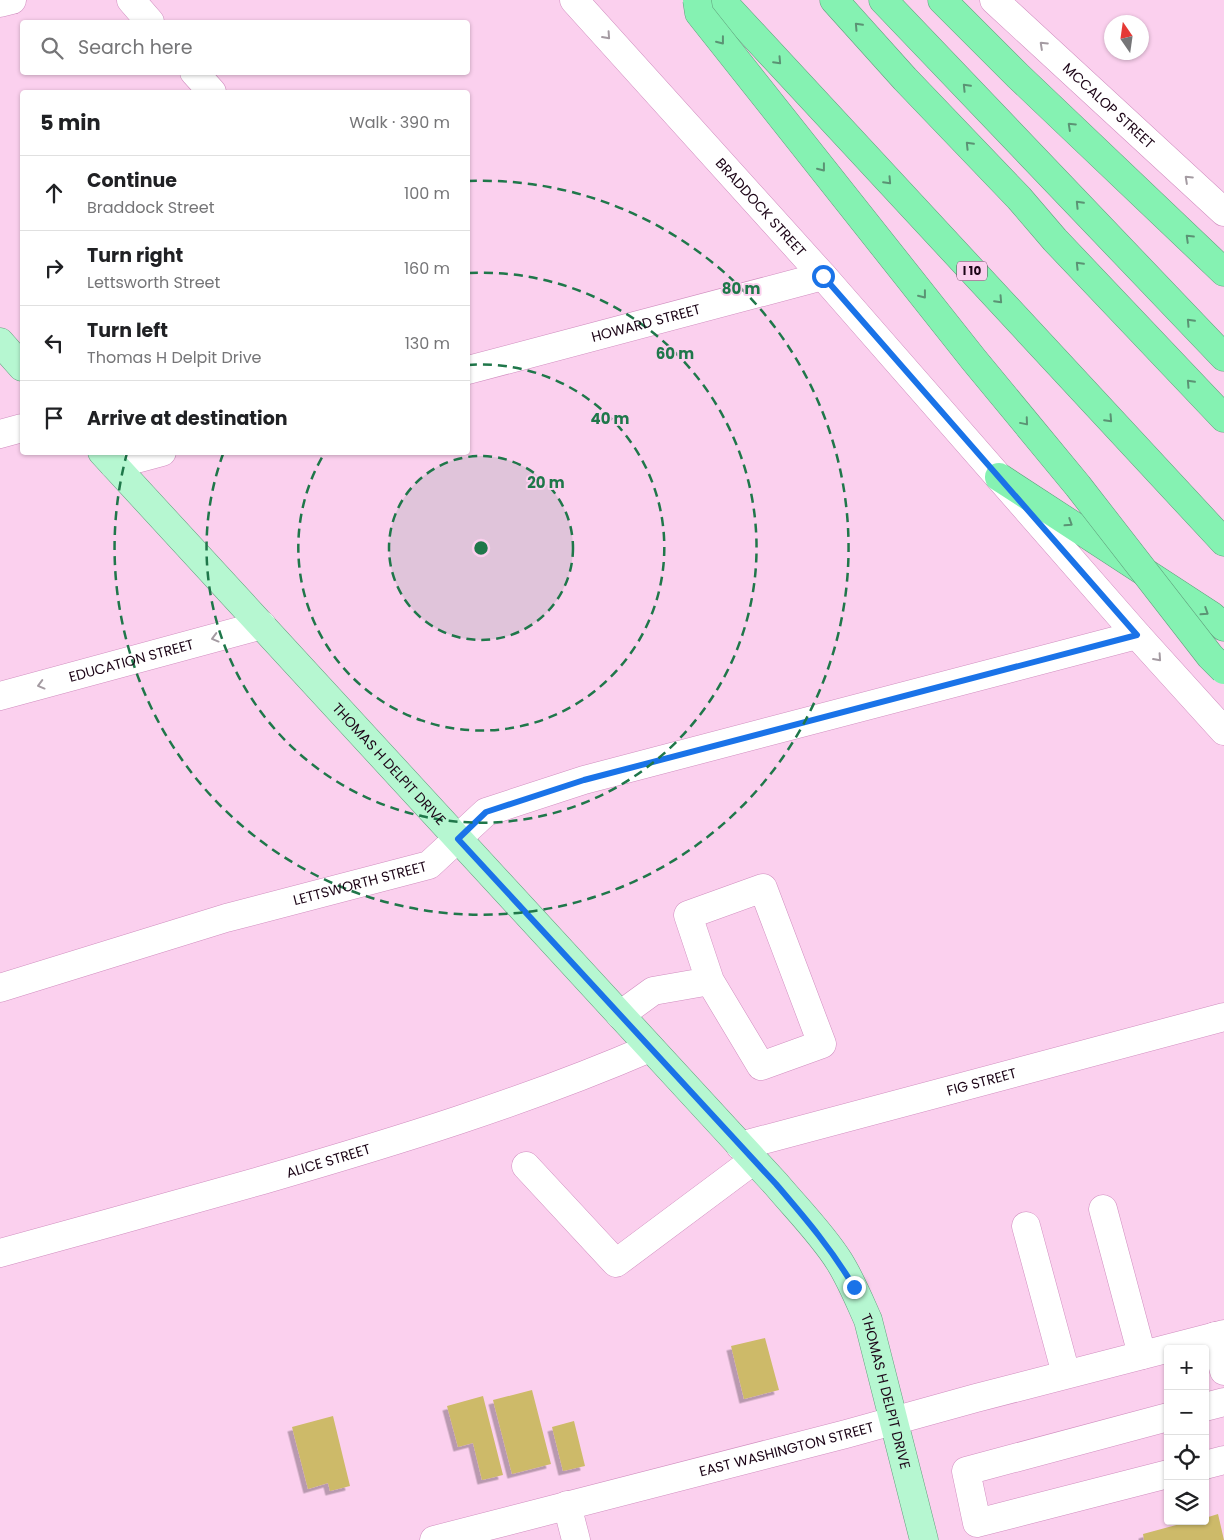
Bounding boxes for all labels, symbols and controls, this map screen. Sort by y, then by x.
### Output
north arrow [1104,15,1149,60]
search box [20,20,470,75]
one-way arrow [855,23,864,32]
one-way arrow [601,31,610,40]
icon: search [38,34,66,62]
text: Search here [78,34,192,61]
one-way arrow [715,35,724,45]
one-way arrow [1040,42,1049,51]
one-way arrow [772,56,781,65]
street label: MCCALOP STREET [1058,58,1159,153]
one-way arrow [963,83,972,92]
text: 5 min [40,108,101,137]
text: Walk · 390 m [349,111,450,134]
one-way arrow [1068,123,1077,132]
one-way arrow [966,142,975,151]
street label: BRADDOCK STREET [711,153,811,261]
one-way arrow [816,162,825,172]
text: Continue [87,167,177,194]
one-way arrow [882,175,891,184]
one-way arrow [1185,176,1194,185]
icon: ahead [40,179,68,207]
text: 100 m [404,182,450,205]
text: Braddock Street [87,196,215,219]
one-way arrow [1076,200,1085,209]
one-way arrow [1186,235,1195,244]
text: Turn right [87,242,183,269]
icon: right [40,254,68,282]
text: 160 m [404,257,450,280]
one-way arrow [1076,261,1085,270]
road number: I 10 [957,262,987,280]
route start [812,265,835,288]
text: Lettsworth Street [87,271,220,294]
text: 80 m [722,278,760,299]
one-way arrow [917,290,926,299]
one-way arrow [993,294,1002,303]
street label: HOWARD STREET [589,299,703,347]
text: Turn left [87,317,168,344]
one-way arrow [1187,318,1196,327]
icon: left [40,329,68,357]
text: 130 m [405,332,450,355]
text: 60 m [656,343,694,364]
text: Thomas H Delpit Drive [87,346,262,369]
one-way arrow [1187,380,1196,389]
icon: arrive [40,404,68,432]
text: Arrive at destination [87,405,288,432]
text: 40 m [590,408,630,429]
one-way arrow [1103,413,1112,422]
one-way arrow [1020,416,1028,425]
text: 20 m [527,472,565,493]
one-way arrow [1063,517,1073,526]
centre of rings [472,539,490,557]
one-way arrow [1200,605,1209,615]
one-way arrow [211,633,219,643]
street label: EDUCATION STREET [67,634,196,687]
one-way arrow [1152,653,1161,662]
one-way arrow [37,679,46,690]
street label: THOMAS H DELPIT DRIVE [328,698,451,829]
street label: LETTSWORTH STREET [291,856,429,910]
street label: FIG STREET [944,1063,1019,1100]
street label: ALICE STREET [284,1139,373,1183]
route end [843,1276,866,1299]
street label: THOMAS H DELPIT DRIVE [856,1310,916,1471]
map controls [1164,1345,1209,1525]
button: + [1164,1345,1209,1390]
button: − [1164,1390,1209,1435]
street label: EAST WASHINGTON STREET [697,1417,877,1481]
button: locate [1164,1435,1209,1480]
button: layers [1164,1480,1209,1525]

